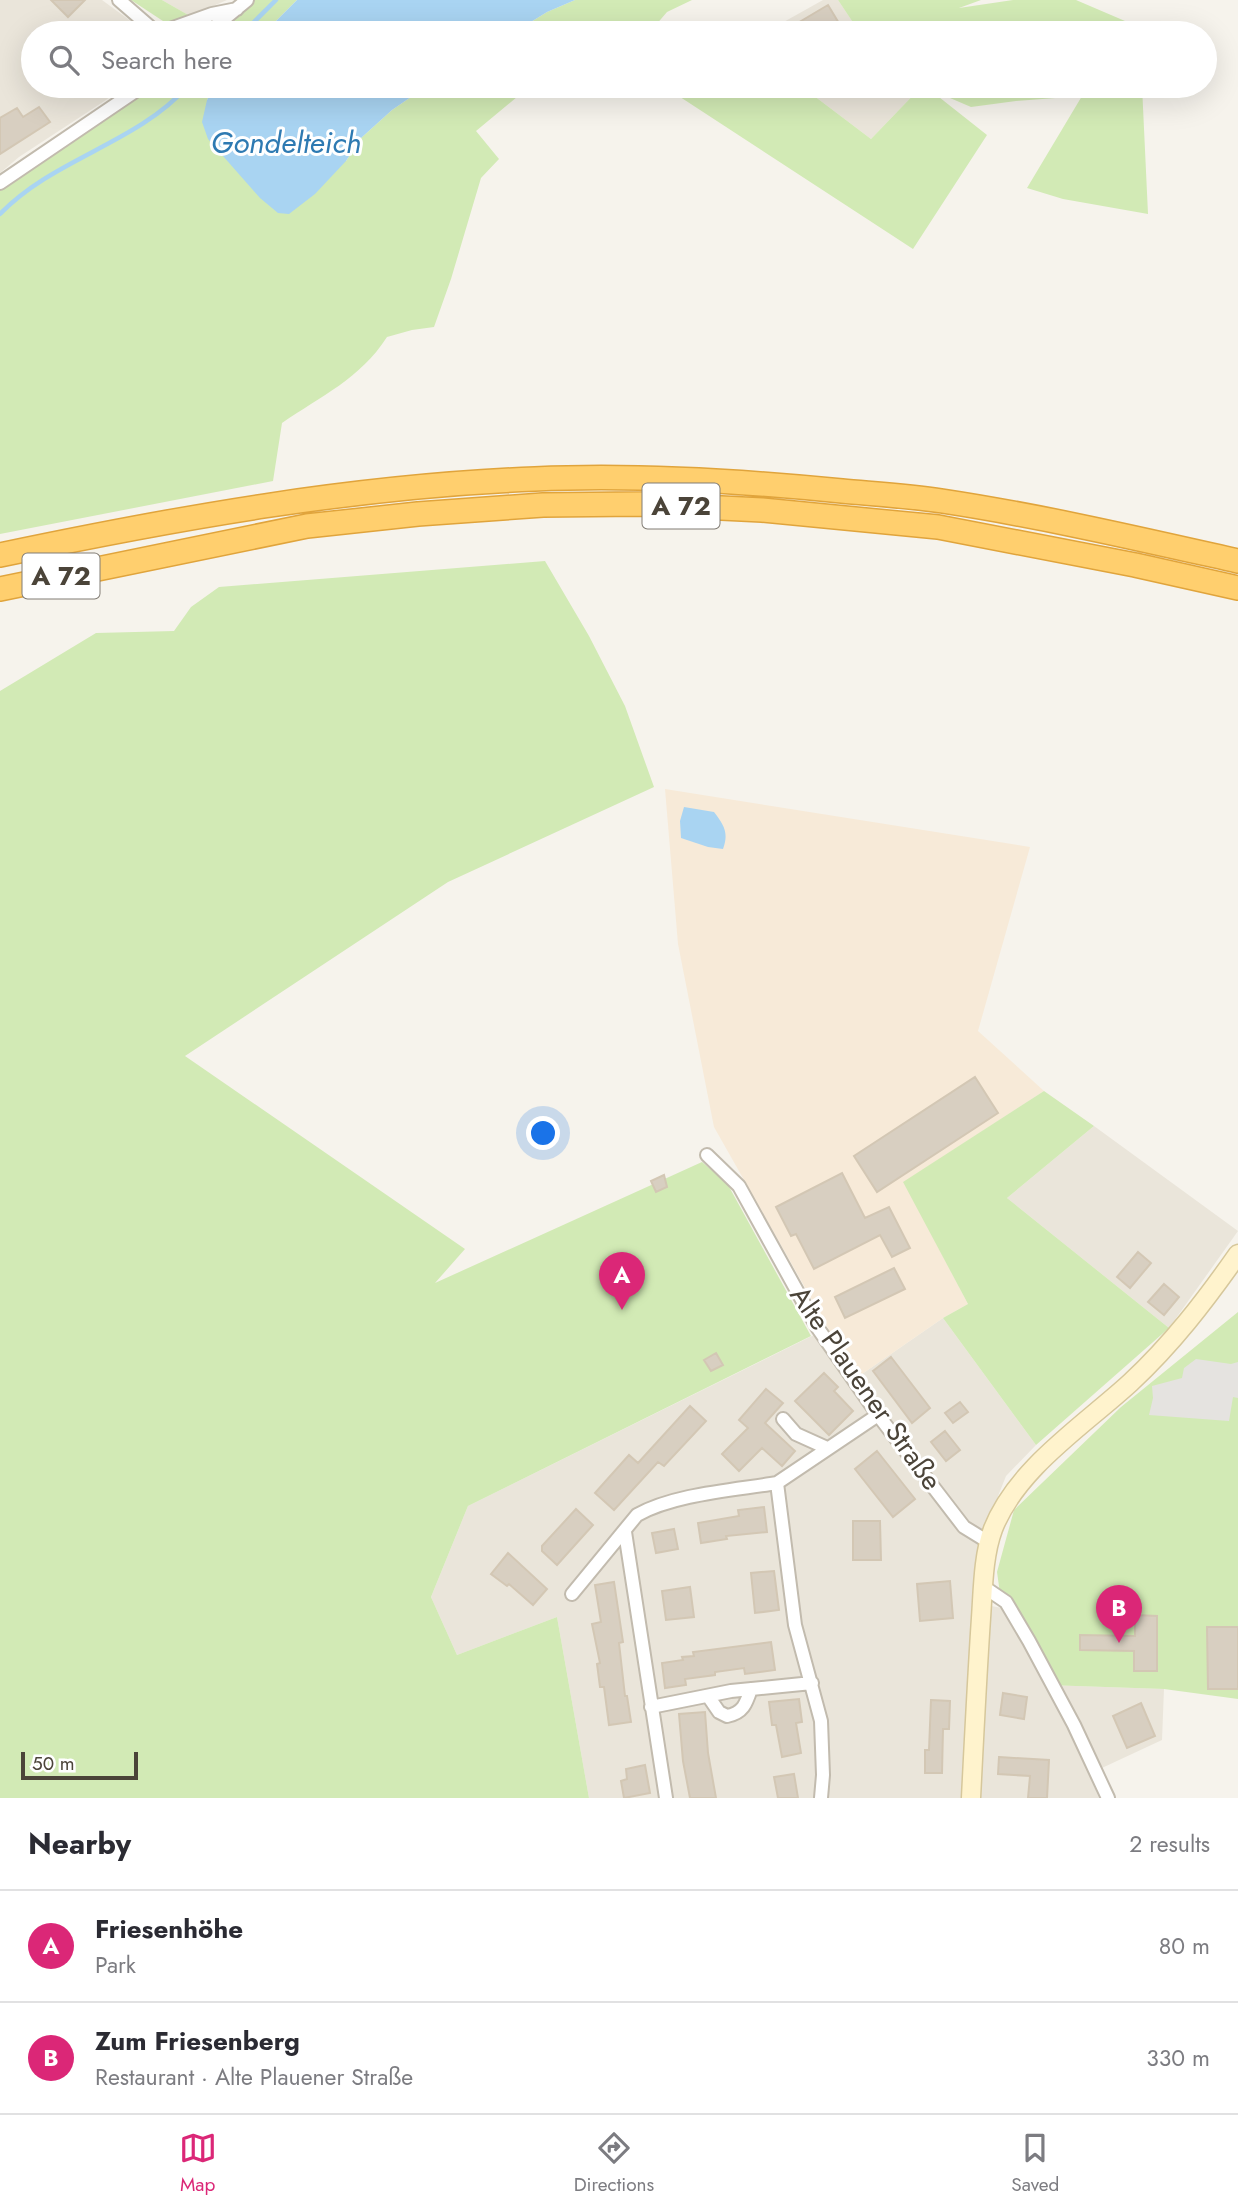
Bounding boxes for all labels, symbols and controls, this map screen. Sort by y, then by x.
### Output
search box [21,21,1217,98]
icon: search [45,41,83,79]
text: Search here [101,41,233,79]
water label: Gondelteich [211,121,361,164]
road number: A 72 [642,484,720,528]
road number: A 72 [22,554,100,598]
your location [526,1116,560,1150]
pin: A [599,1252,645,1310]
street label: Alte Plauener Straße [780,1277,952,1499]
pin: B [1096,1585,1142,1643]
scale bar [21,1749,138,1781]
text: 50 m [32,1750,75,1777]
text: Nearby [28,1822,131,1865]
text: 2 results [1129,1827,1210,1861]
text: Friesenhöhe [95,1910,243,1948]
text: A [43,1929,59,1963]
text: 80 m [1159,1929,1210,1963]
text: Park [95,1948,136,1982]
text: Zum Friesenberg [95,2022,300,2060]
text: B [43,2041,59,2075]
text: 330 m [1146,2041,1210,2075]
text: Restaurant · Alte Plauener Straße [95,2060,413,2094]
tab: Map [179,2129,217,2198]
tab: Directions [574,2129,654,2198]
tab: Saved [1011,2129,1059,2198]

